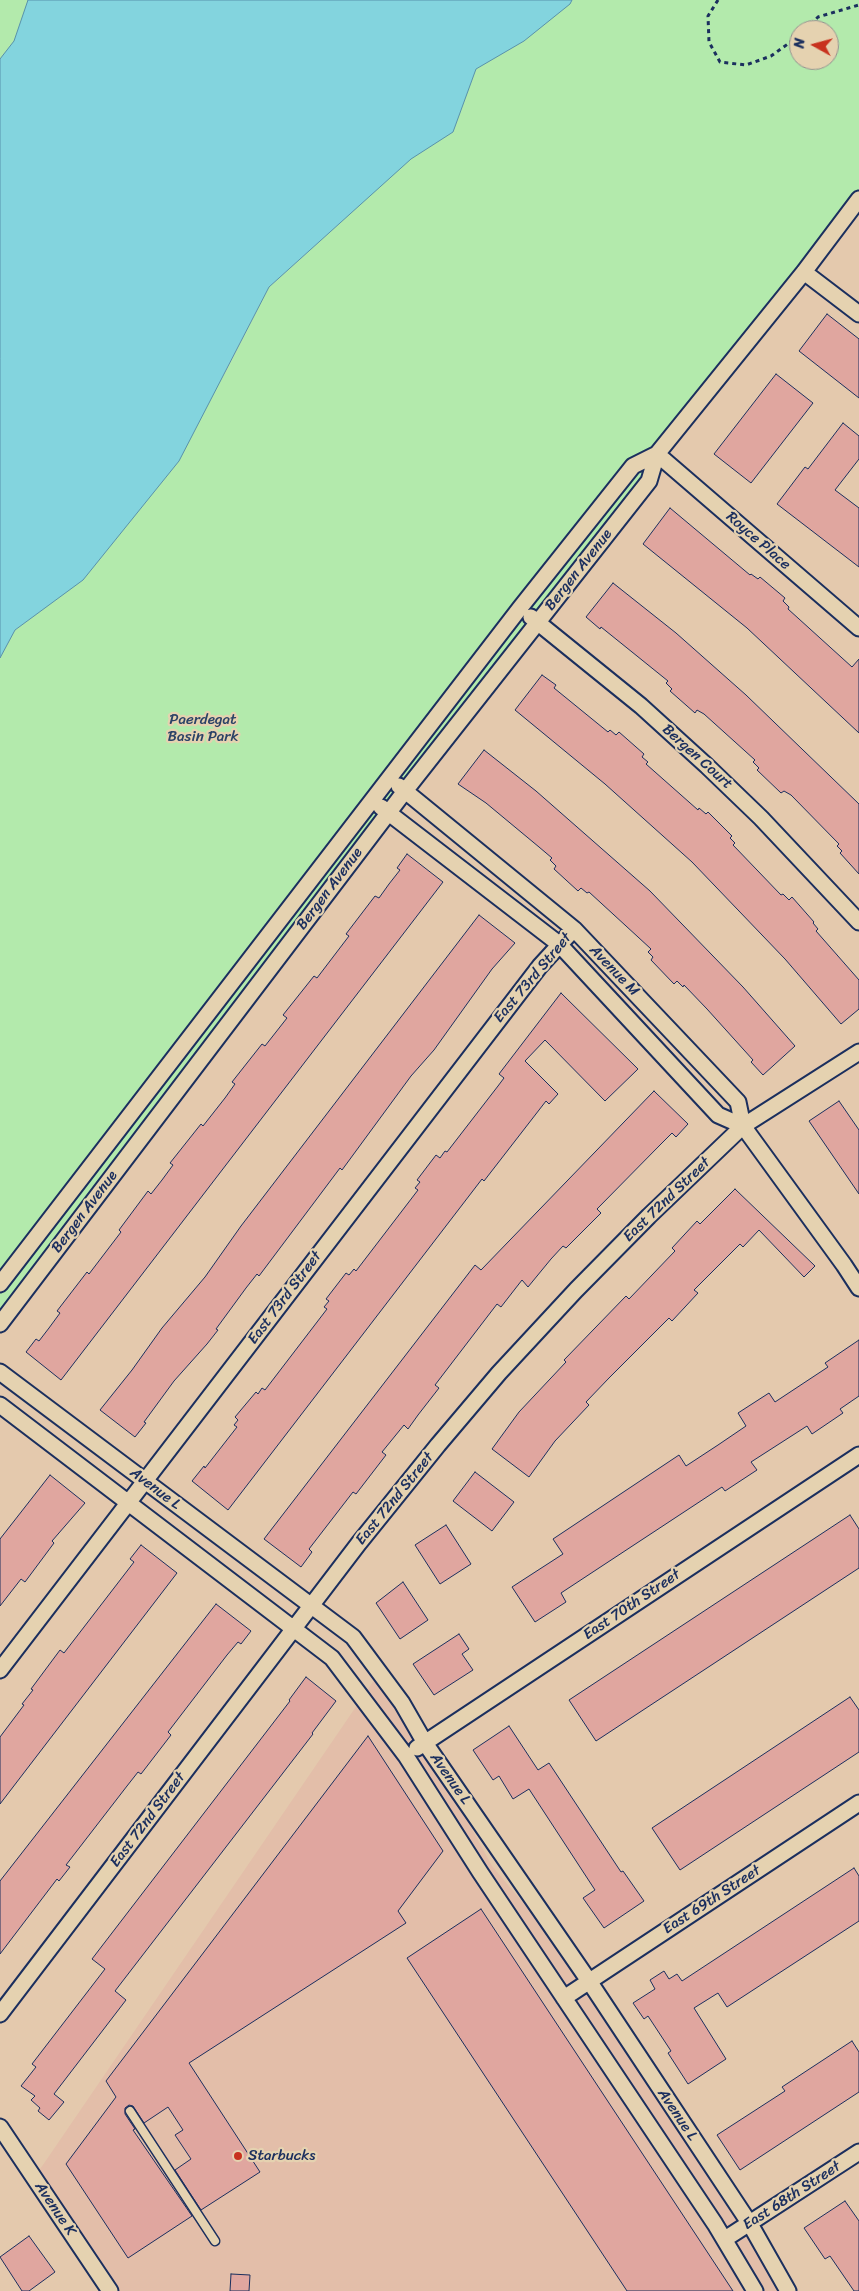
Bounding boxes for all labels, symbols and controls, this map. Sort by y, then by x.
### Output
north arrow [789,20,839,70]
text: N [787,37,813,50]
street label: Royce Place [722,508,794,574]
street label: Bergen Avenue [542,526,616,614]
park label: Paerdegat Basin Park [168,711,238,746]
street label: Bergen Court [658,721,736,793]
street label: Bergen Avenue [293,844,367,934]
street label: East 73rd Street [490,929,576,1027]
street label: Avenue M [585,942,643,1000]
street label: East 72nd Street [620,1154,714,1246]
street label: Bergen Avenue [48,1167,122,1257]
street label: East 73rd Street [244,1248,326,1348]
street label: East 72nd Street [352,1449,438,1549]
street label: Avenue L [126,1464,184,1514]
street label: East 70th Street [580,1566,684,1644]
street label: Avenue L [426,1750,474,1808]
street label: East 72nd Street [107,1769,189,1871]
street label: East 69th Street [660,1862,764,1938]
street label: Avenue L [653,2086,701,2144]
place label: Starbucks [248,2147,315,2165]
marker: Starbucks [232,2150,244,2162]
street label: East 68th Street [740,2158,844,2234]
street label: Avenue K [31,2179,79,2239]

